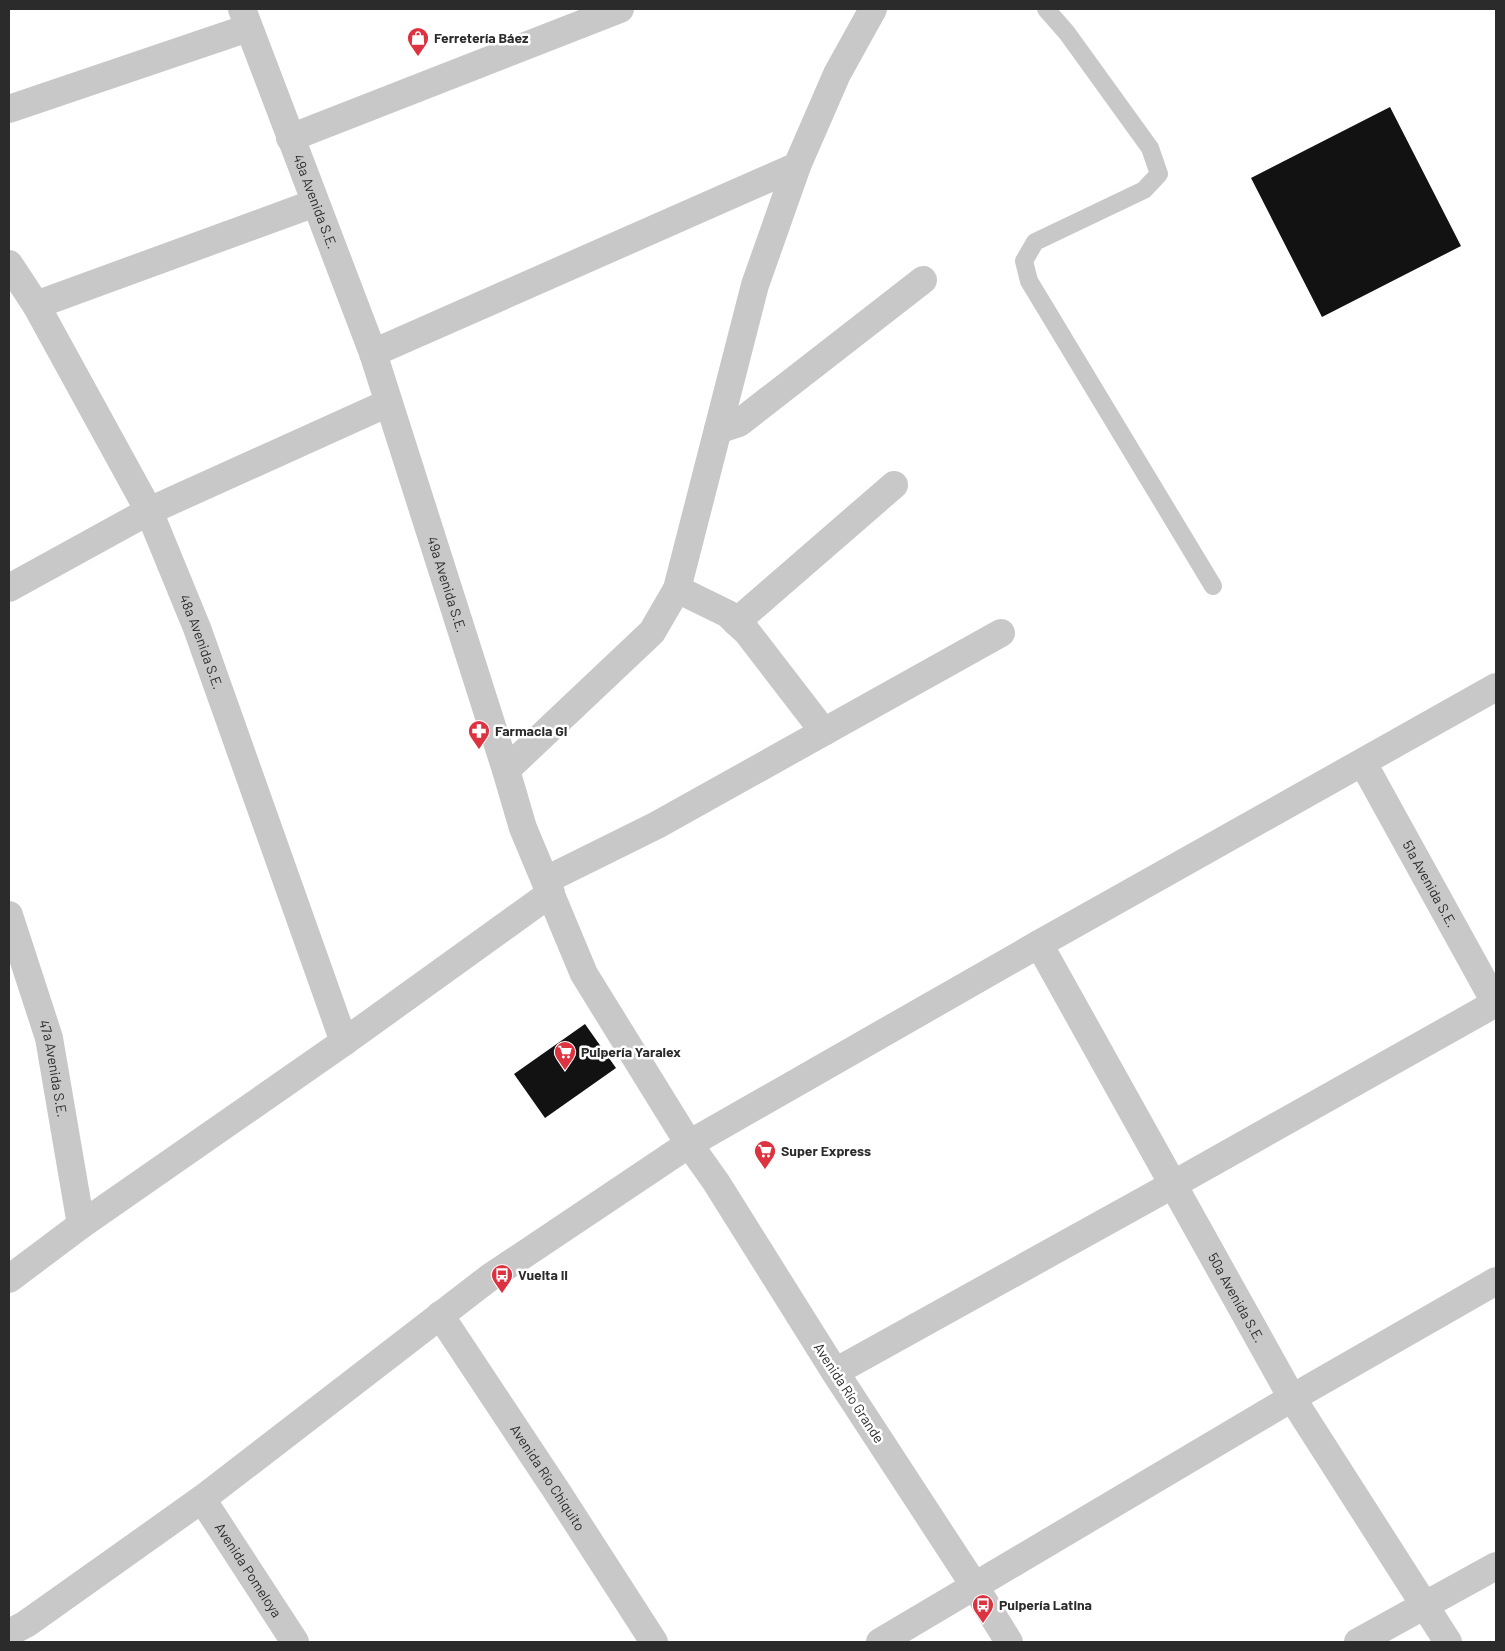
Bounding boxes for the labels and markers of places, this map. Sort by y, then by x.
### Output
shop icon: Ferretería Báez [406,26,430,57]
place label: Ferretería Báez [434,29,529,46]
pharmacy icon: Farmacia GI [467,719,491,750]
place label: Farmacia GI [495,722,568,739]
supermarket icon: Pulpería Yaralex [553,1040,577,1071]
place label: Pulpería Yaralex [581,1043,681,1060]
supermarket icon: Super Express [753,1139,777,1170]
place label: Super Express [781,1142,871,1159]
bus stop icon: Vuelta II [490,1263,514,1294]
place label: Vuelta II [518,1266,568,1283]
bus stop icon: Pulpería Latina [971,1593,995,1624]
place label: Pulpería Latina [999,1596,1092,1613]

